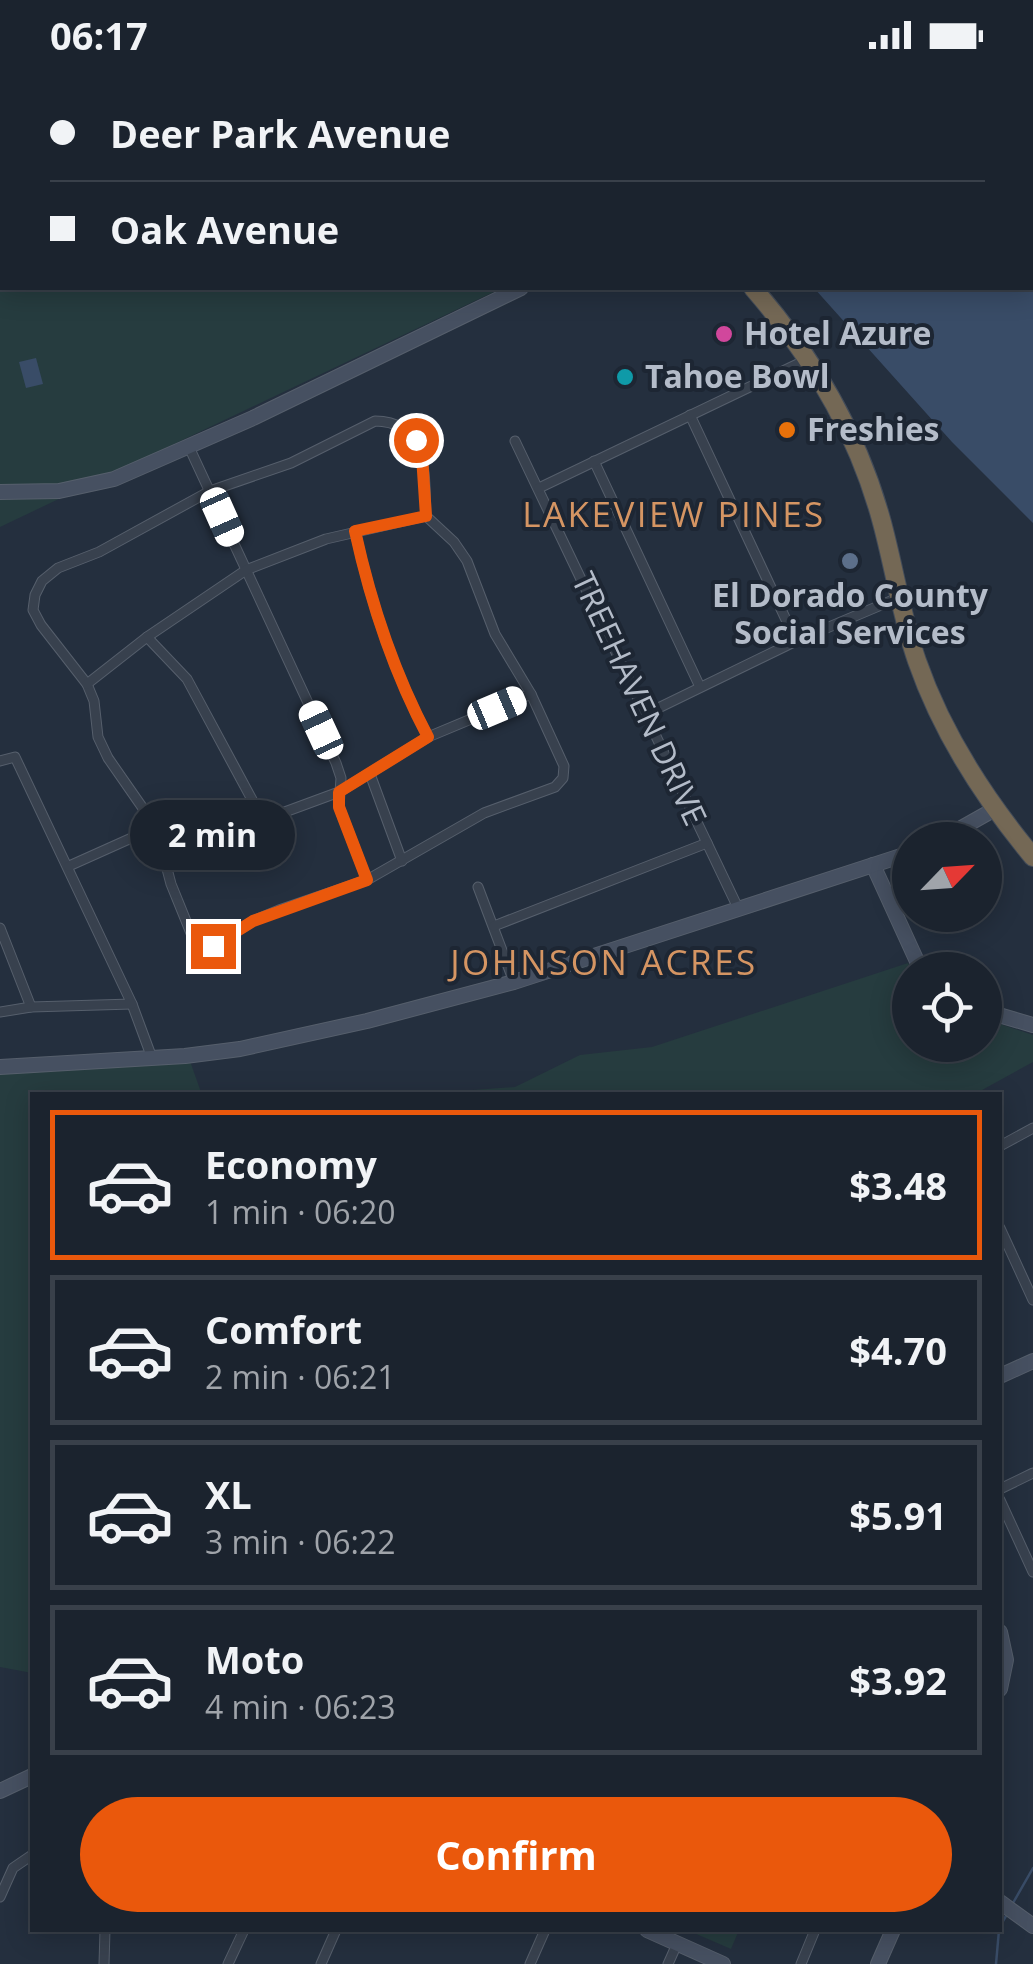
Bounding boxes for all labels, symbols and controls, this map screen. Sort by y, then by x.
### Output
text: 06:17 [50,9,148,61]
text: Deer Park Avenue [110,107,450,159]
text: Oak Avenue [110,203,339,255]
place label: Hotel Azure [744,311,931,354]
marker: Hotel Azure [713,323,735,345]
place label: Tahoe Bowl [645,354,829,397]
marker: Tahoe Bowl [614,366,636,388]
place label: Freshies [807,407,940,450]
route start [394,418,439,463]
marker: Freshies [776,419,798,441]
car [196,483,248,551]
district label: LAKEVIEW PINES [522,490,826,537]
marker: El Dorado County Social Services [839,550,861,572]
street label: TREEHAVEN DRIVE [563,565,718,832]
place label: El Dorado County Social Services [712,573,989,653]
car [464,682,530,734]
car [295,696,347,764]
callout: 2 min [130,801,296,871]
text: 2 min [168,813,257,856]
north arrow [892,822,1002,932]
map controls [892,822,1002,1062]
route end [191,924,236,969]
district label: JOHNSON ACRES [447,938,758,985]
button: locate [892,952,1002,1062]
text: Economy [205,1138,377,1190]
icon: car [85,1140,175,1230]
text: $3.48 [849,1159,947,1211]
text: 1 min · 06:20 [205,1190,396,1233]
text: Comfort [205,1303,362,1355]
icon: car [85,1305,175,1395]
text: $4.70 [849,1324,947,1376]
text: 2 min · 06:21 [205,1355,396,1398]
text: XL [205,1468,252,1520]
icon: car [85,1470,175,1560]
text: $5.91 [849,1489,947,1541]
text: 3 min · 06:22 [205,1520,396,1563]
text: Moto [205,1633,304,1685]
icon: car [85,1635,175,1725]
text: $3.92 [849,1654,947,1706]
text: 4 min · 06:23 [205,1685,396,1728]
button: Confirm [80,1797,952,1912]

